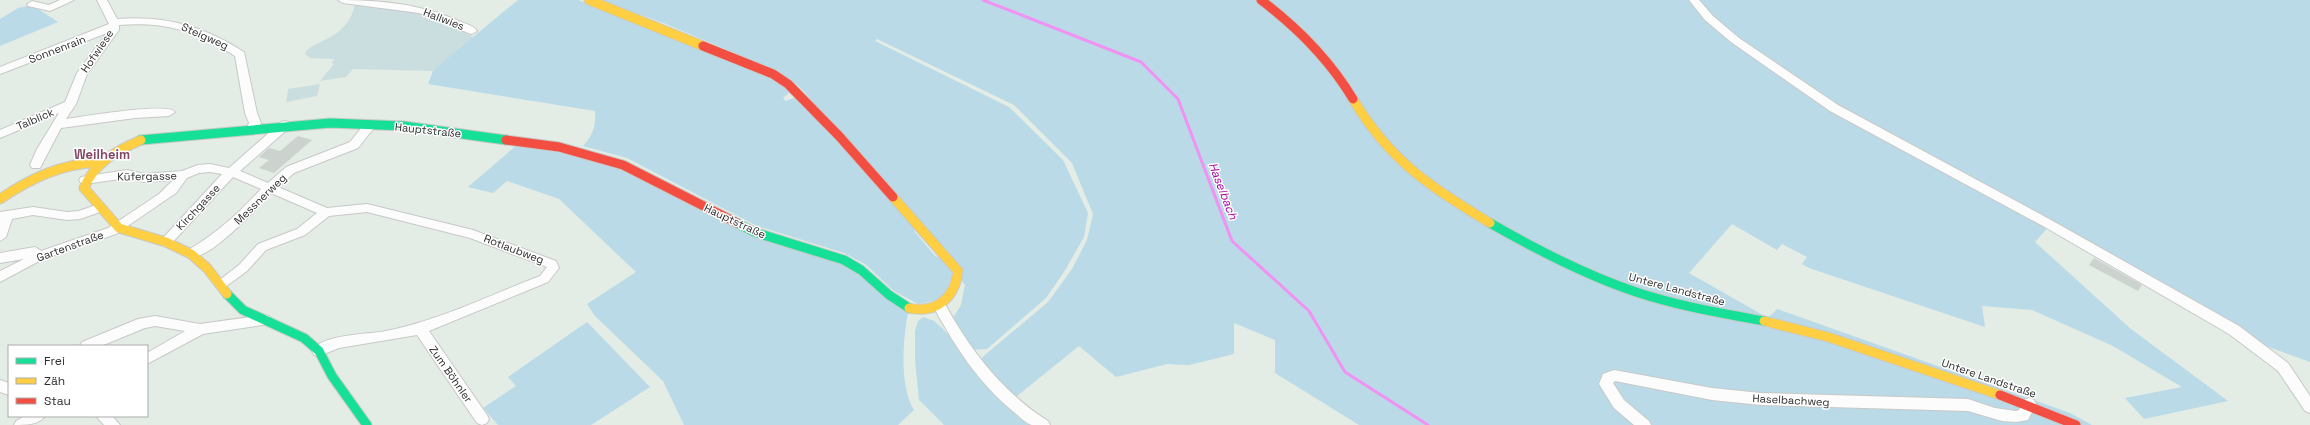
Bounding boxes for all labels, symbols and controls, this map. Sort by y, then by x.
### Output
street label: Hallwies [422,5,467,33]
street label: Steigweg [179,19,231,53]
street label: Hofwiese [77,27,117,75]
street label: Sonnenrain [26,32,88,66]
street label: Talblick [14,105,56,133]
street label: Hauptstraße [394,120,462,140]
district label: Weilheim [74,146,130,163]
water label: Haselbach [1205,160,1241,223]
street label: Küfergasse [117,168,177,184]
street label: Messnerweg [231,171,289,227]
street label: Kirchgasse [173,181,223,233]
street label: Hauptstraße [702,201,768,241]
street label: Gartenstraße [35,227,105,265]
street label: Rotlaubweg [482,231,546,267]
street label: Untere Landstraße [1627,269,1727,309]
street label: Zum Böhnler [426,343,476,405]
legend [8,345,148,417]
text: Frei [44,353,65,369]
street label: Untere Landstraße [1940,355,2038,401]
text: Zäh [44,373,65,389]
street label: Haselbachweg [1752,391,1830,409]
text: Stau [44,393,71,409]

